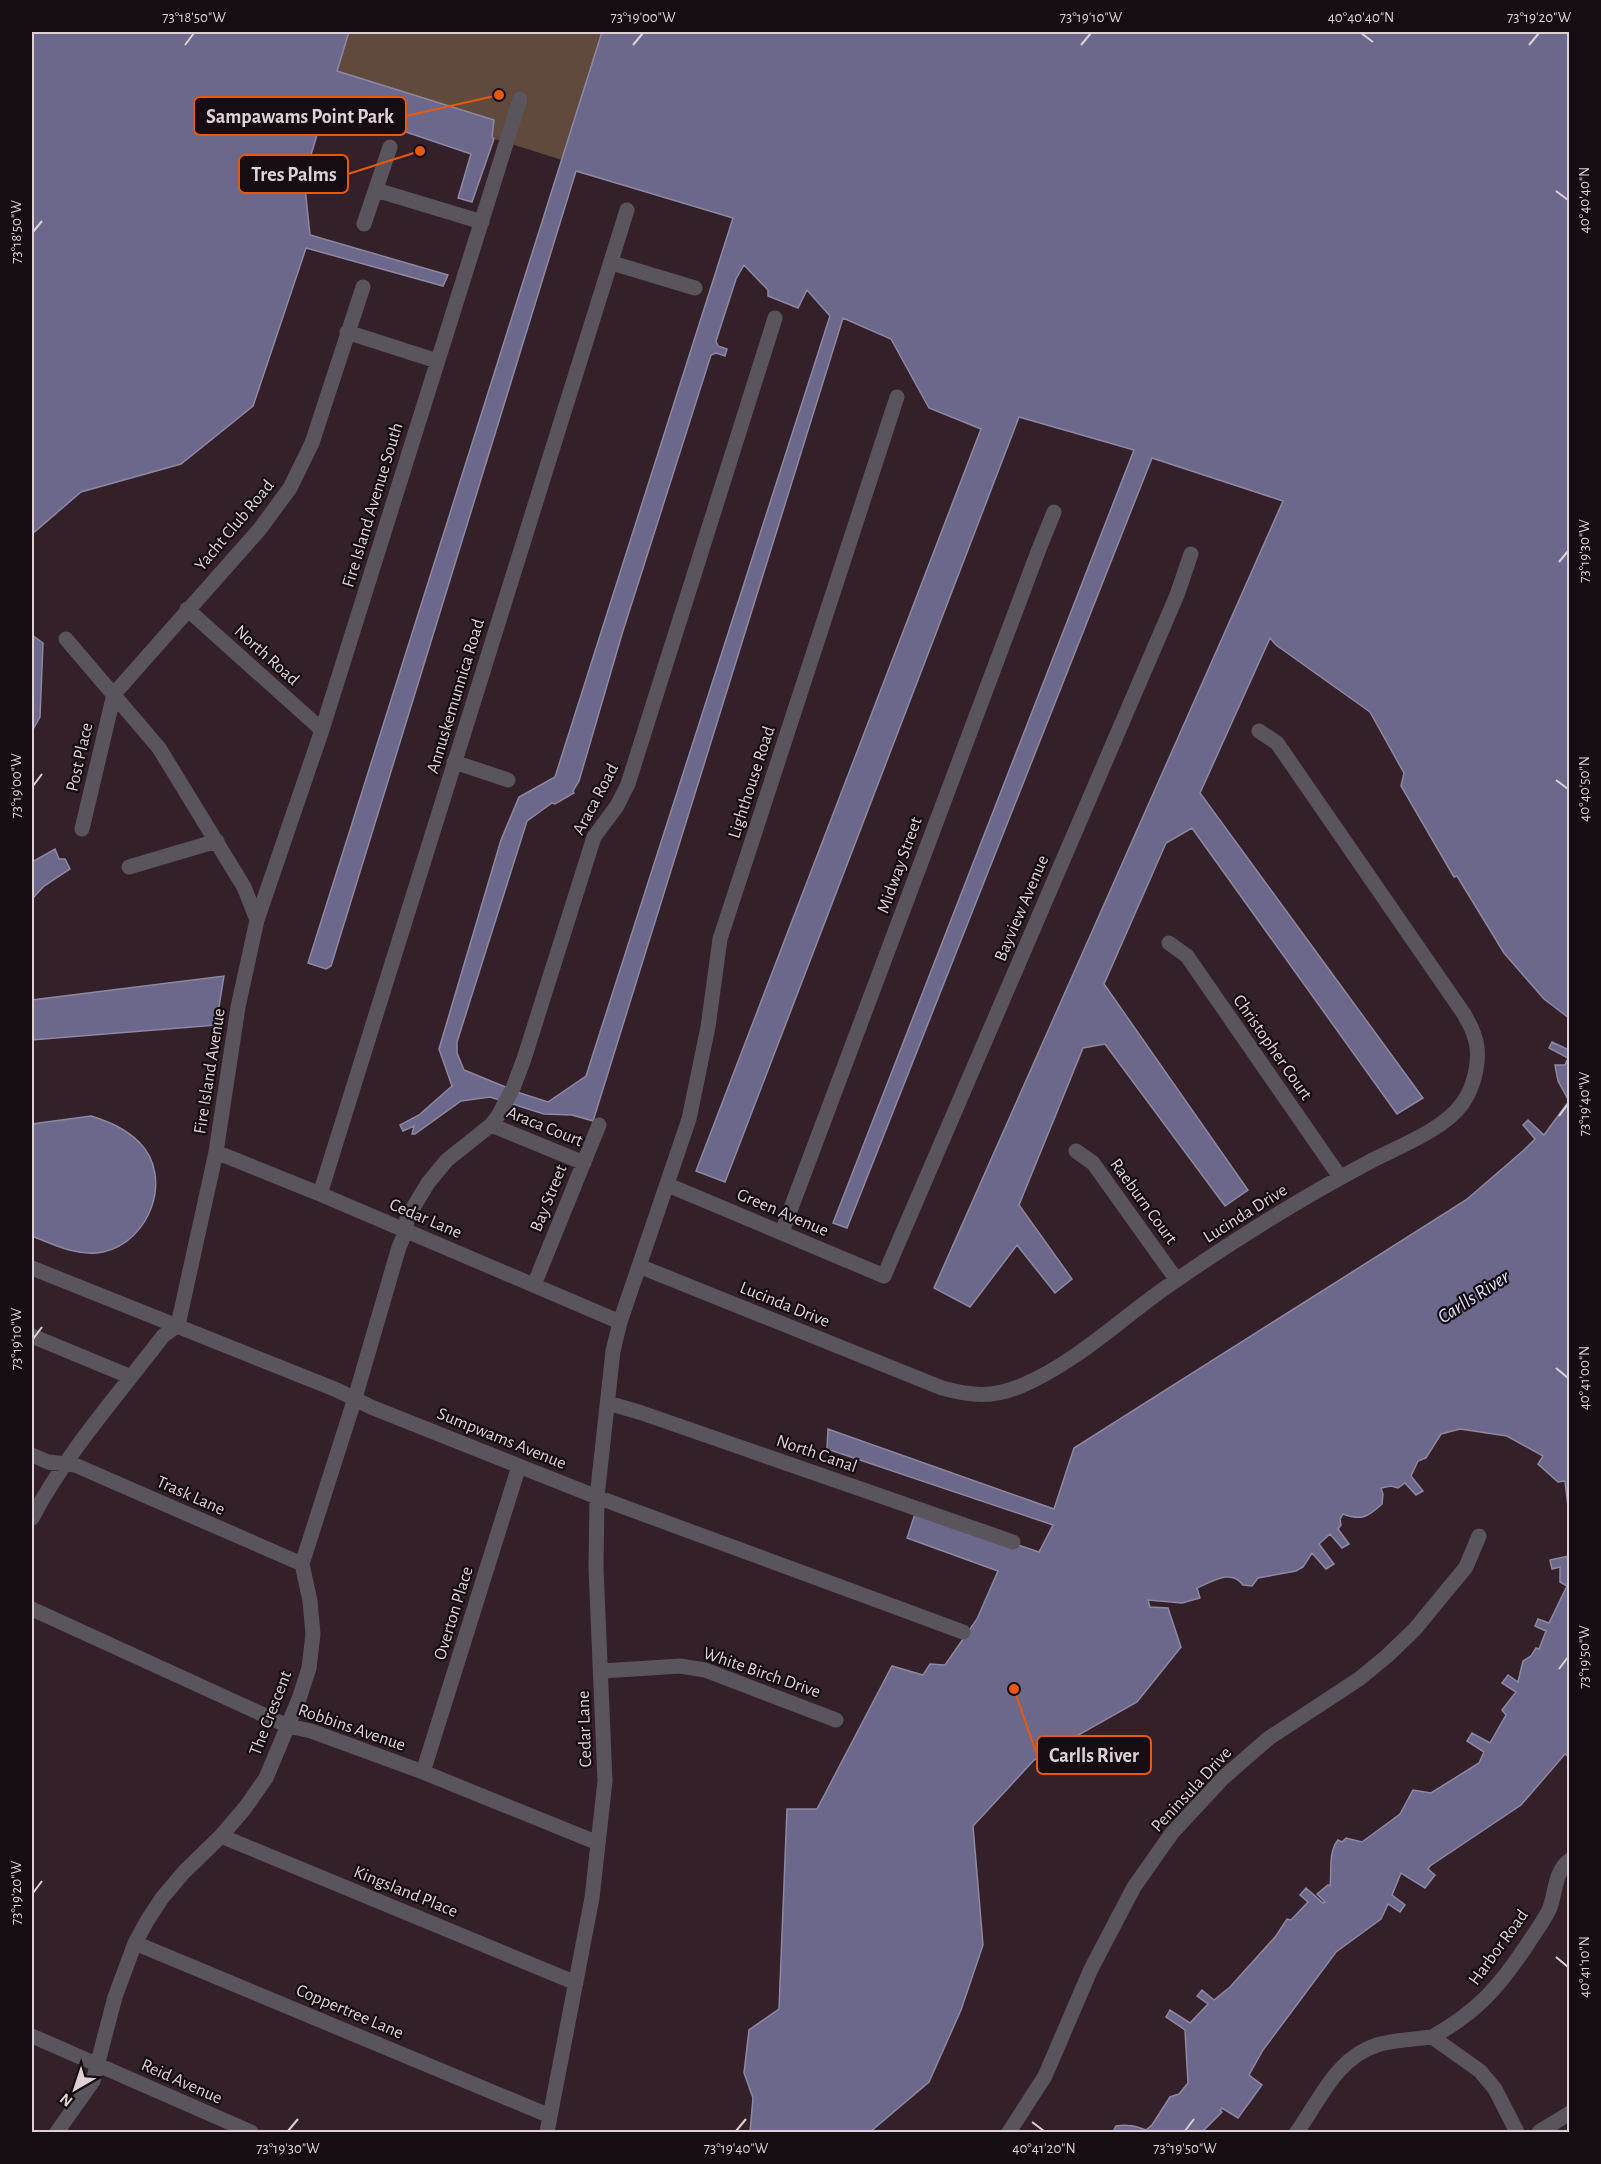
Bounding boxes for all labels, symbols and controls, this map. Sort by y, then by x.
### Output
text: 73°18'50"W [162,10,226,25]
text: 73°19'00"W [610,10,676,25]
text: 73°19'10"W [1060,10,1123,25]
text: 40°40'40"N [1328,10,1394,25]
text: 73°19'20"W [1507,10,1572,25]
callout: Sampawams Point Park [194,97,406,135]
text: Sampawams Point Park [206,107,394,127]
callout: Tres Palms [239,155,348,193]
text: Tres Palms [251,165,337,185]
text: 40°40'40"N [1577,167,1592,233]
text: 73°18'50"W [9,200,24,264]
street label: Fire Island Avenue South [339,421,407,590]
street label: Yacht Club Road [192,477,278,575]
text: 73°19'30"W [1577,519,1592,583]
street label: Annuskemunnica Road [424,617,488,776]
street label: North Road [230,622,302,689]
street label: Post Place [63,721,97,793]
street label: Lighthouse Road [725,724,779,841]
text: 73°19'00"W [9,753,24,819]
text: 40°40'50"N [1577,756,1592,822]
street label: Araca Road [570,761,622,838]
street label: Midway Street [874,815,926,916]
street label: Bayview Avenue [992,853,1052,964]
street label: Christopher Court [1229,992,1315,1104]
street label: Fire Island Avenue [191,1007,229,1135]
text: 73°19'40"W [1577,1071,1592,1136]
street label: Araca Court [504,1103,586,1150]
street label: Raeburn Court [1106,1155,1180,1248]
street label: Bay Street [527,1162,571,1235]
street label: Lucinda Drive [1200,1181,1291,1247]
street label: Green Avenue [734,1186,831,1240]
street label: Cedar Lane [387,1196,464,1242]
water label: Carlls River [1434,1266,1513,1327]
street label: Lucinda Drive [737,1279,832,1331]
text: 73°19'10"W [9,1307,24,1370]
text: 40°41'00"N [1577,1346,1592,1410]
street label: Sumpwams Avenue [435,1405,569,1473]
street label: North Canal [774,1432,859,1476]
street label: Trask Lane [154,1473,227,1519]
street label: Overton Place [431,1564,477,1662]
text: 73°19'50"W [1577,1625,1592,1689]
street label: White Birch Drive [701,1644,823,1701]
street label: The Crescent [247,1668,295,1758]
street label: Cedar Lane [575,1690,595,1768]
street label: Robbins Avenue [296,1701,408,1755]
callout: Carlls River [1037,1736,1151,1774]
street label: Peninsula Drive [1148,1744,1235,1836]
text: Carlls River [1049,1746,1139,1766]
text: 73°19'20"W [9,1860,24,1925]
street label: Kingsland Place [351,1863,460,1921]
street label: Harbor Road [1466,1907,1532,1989]
text: 40°41'10"N [1577,1936,1592,1998]
street label: Coppertree Lane [293,1981,406,2043]
street label: Reid Avenue [138,2056,225,2108]
north arrow [45,2059,105,2119]
text: N [57,2090,76,2110]
text: 73°19'30"W [256,2141,320,2156]
text: 73°19'40"W [704,2141,769,2156]
text: 40°41'20"N [1012,2141,1076,2156]
text: 73°19'50"W [1153,2141,1217,2156]

